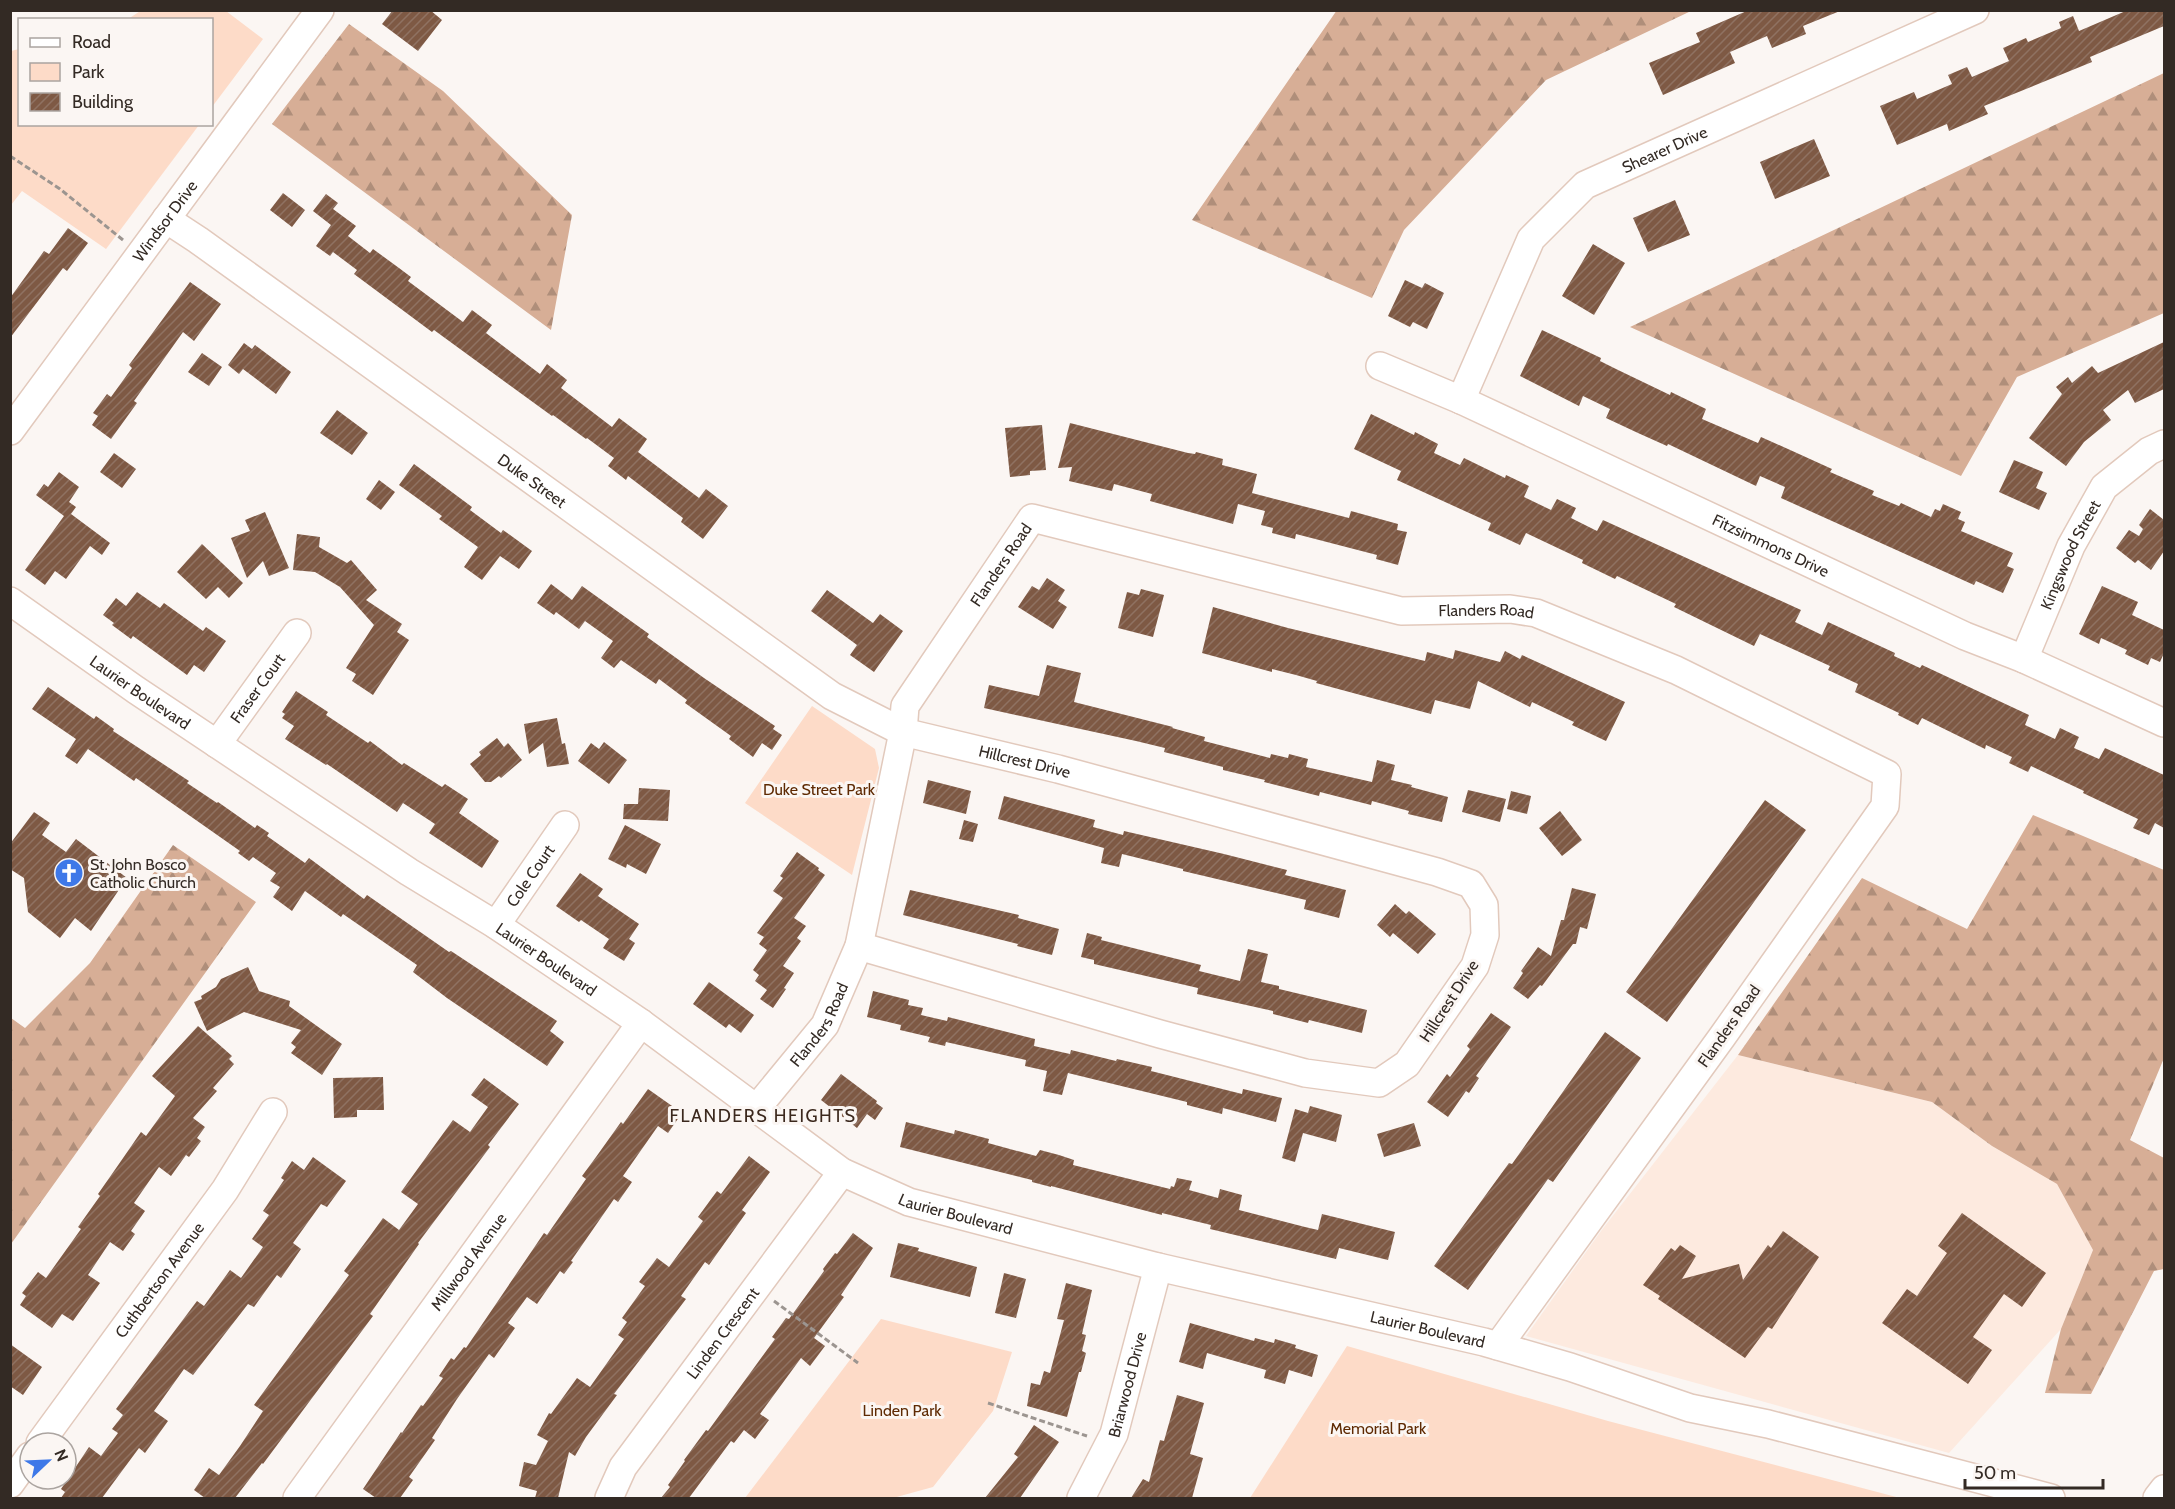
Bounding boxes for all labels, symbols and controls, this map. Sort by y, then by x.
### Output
legend [18,18,213,126]
text: Road [72,31,111,53]
text: Park [72,61,105,83]
text: Building [72,91,134,113]
street label: Shearer Drive [1619,122,1710,177]
street label: Windsor Drive [129,176,201,265]
street label: Duke Street [494,449,571,512]
street label: Kingswood Street [2036,496,2105,612]
street label: Fitzsimmons Drive [1709,510,1832,581]
street label: Flanders Road [966,519,1035,610]
street label: Flanders Road [1438,599,1535,622]
street label: Fraser Court [226,649,289,726]
street label: Laurier Boulevard [86,651,194,733]
street label: Hillcrest Drive [977,741,1073,782]
park label: Duke Street Park [763,780,876,799]
street label: Cole Court [502,840,558,910]
place label: St. John Bosco Catholic Church [90,855,196,892]
church icon: St. John Bosco Catholic Church [53,857,85,889]
street label: Laurier Boulevard [492,918,600,1000]
street label: Hillcrest Drive [1415,956,1483,1046]
street label: Flanders Road [785,980,852,1070]
street label: Flanders Road [1694,981,1764,1071]
district label: FLANDERS HEIGHTS [670,1105,856,1127]
street label: Laurier Boulevard [896,1189,1015,1238]
street label: Millwood Avenue [427,1209,510,1314]
street label: Cuthbertson Avenue [111,1218,208,1341]
street label: Linden Crescent [682,1283,763,1382]
street label: Laurier Boulevard [1368,1307,1487,1351]
street label: Briarwood Drive [1104,1330,1150,1439]
park label: Linden Park [863,1401,942,1420]
park label: Memorial Park [1330,1419,1427,1438]
north arrow [18,1431,78,1491]
text: N [50,1446,72,1464]
scale bar [1965,1452,2103,1490]
text: 50 m [1974,1462,2016,1484]

